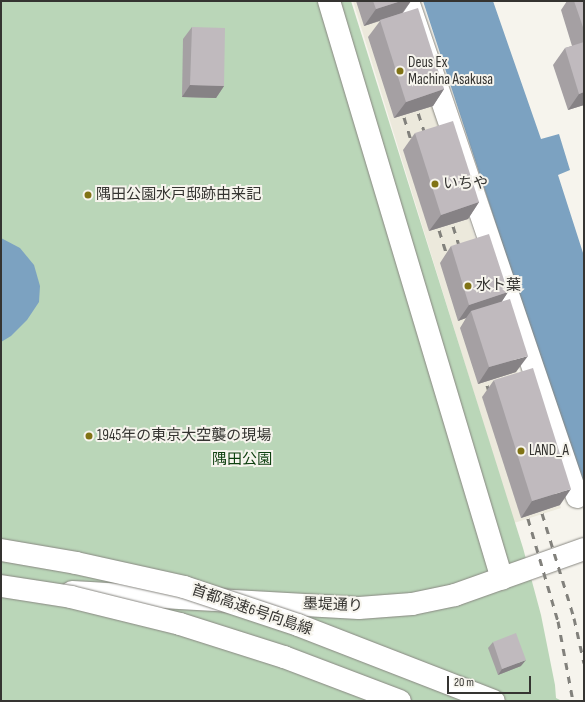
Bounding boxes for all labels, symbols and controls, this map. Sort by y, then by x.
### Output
place label: Deus Ex Machina Asakusa [408,53,493,88]
marker: Deus Ex Machina Asakusa [395,66,405,76]
place label: いちや [443,175,488,193]
marker: いちや [430,179,440,189]
place label: 隅田公園水戸邸跡由来記 [96,186,261,204]
marker: 隅田公園水戸邸跡由来記 [83,190,93,200]
place label: 水ト葉 [476,277,521,295]
marker: 水ト葉 [463,281,473,291]
place label: 1945年の東京大空襲の現場 [97,427,271,445]
marker: 1945年の東京大空襲の現場 [84,431,94,441]
place label: LAND_A [529,442,569,460]
marker: LAND_A [516,446,526,456]
park label: 隅田公園 [212,451,272,469]
street label: 首都高速6号向島線 [189,581,315,639]
street label: 墨堤通り [303,595,363,615]
scale bar [449,668,533,694]
text: 20 m [454,675,474,690]

